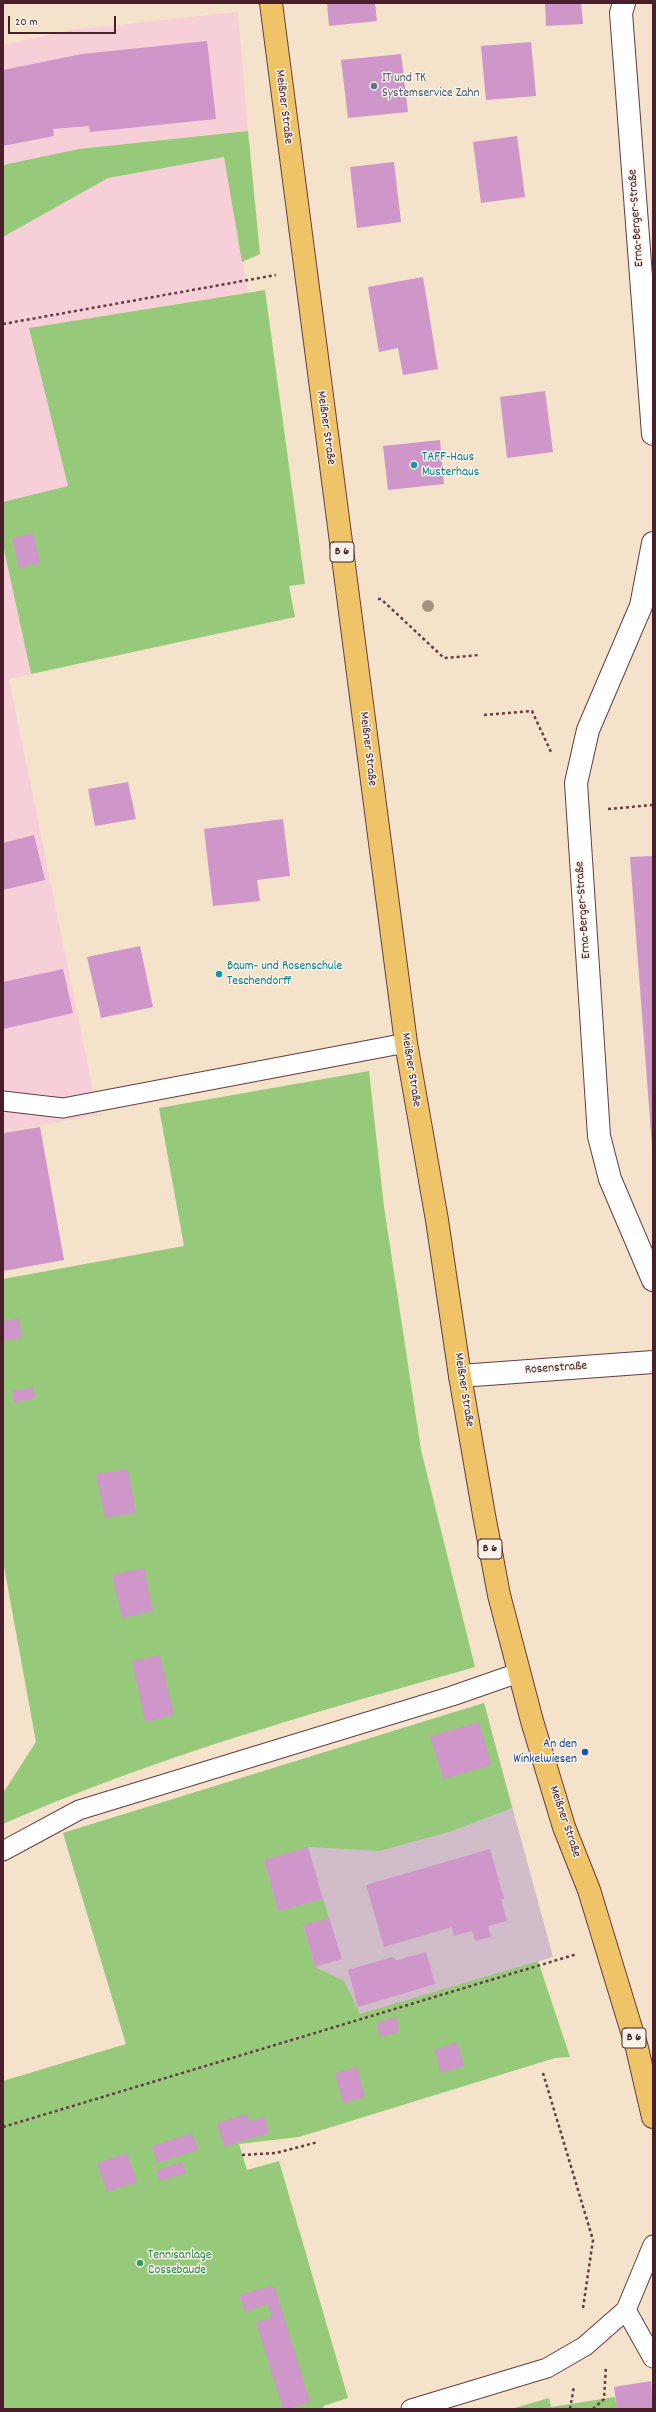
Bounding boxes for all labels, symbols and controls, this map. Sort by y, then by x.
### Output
scale bar [10,8,118,34]
text: 20 m [15,14,38,31]
street label: Meißner Straße [271,69,295,145]
place label: IT und TK Systemservice Zahn [382,71,479,102]
marker: IT und TK Systemservice Zahn [369,81,379,91]
street label: Erna-Berger-Straße [626,169,648,267]
street label: Meißner Straße [312,390,338,466]
place label: TAFF-Haus Musterhaus [422,450,479,481]
marker: TAFF-Haus Musterhaus [409,460,419,470]
road number: B 6 [330,542,354,562]
street label: Meißner Straße [355,711,379,787]
street label: Erna-Berger-Straße [573,861,595,959]
place label: Baum- und Rosenschule Teschendorff [227,959,342,990]
marker: Baum- und Rosenschule Teschendorff [214,969,224,979]
street label: Meißner Straße [396,1032,424,1108]
street label: Meißner Straße [449,1352,477,1428]
street label: Rosenstraße [524,1359,588,1379]
road number: B 6 [478,1539,502,1559]
place label: An den Winkelwiesen [513,1737,577,1768]
marker: An den Winkelwiesen [580,1747,590,1757]
street label: Meißner Straße [544,1784,584,1860]
road number: B 6 [622,2028,646,2048]
place label: Tennisanlage Cossebaude [148,2248,211,2279]
marker: Tennisanlage Cossebaude [135,2258,145,2268]

